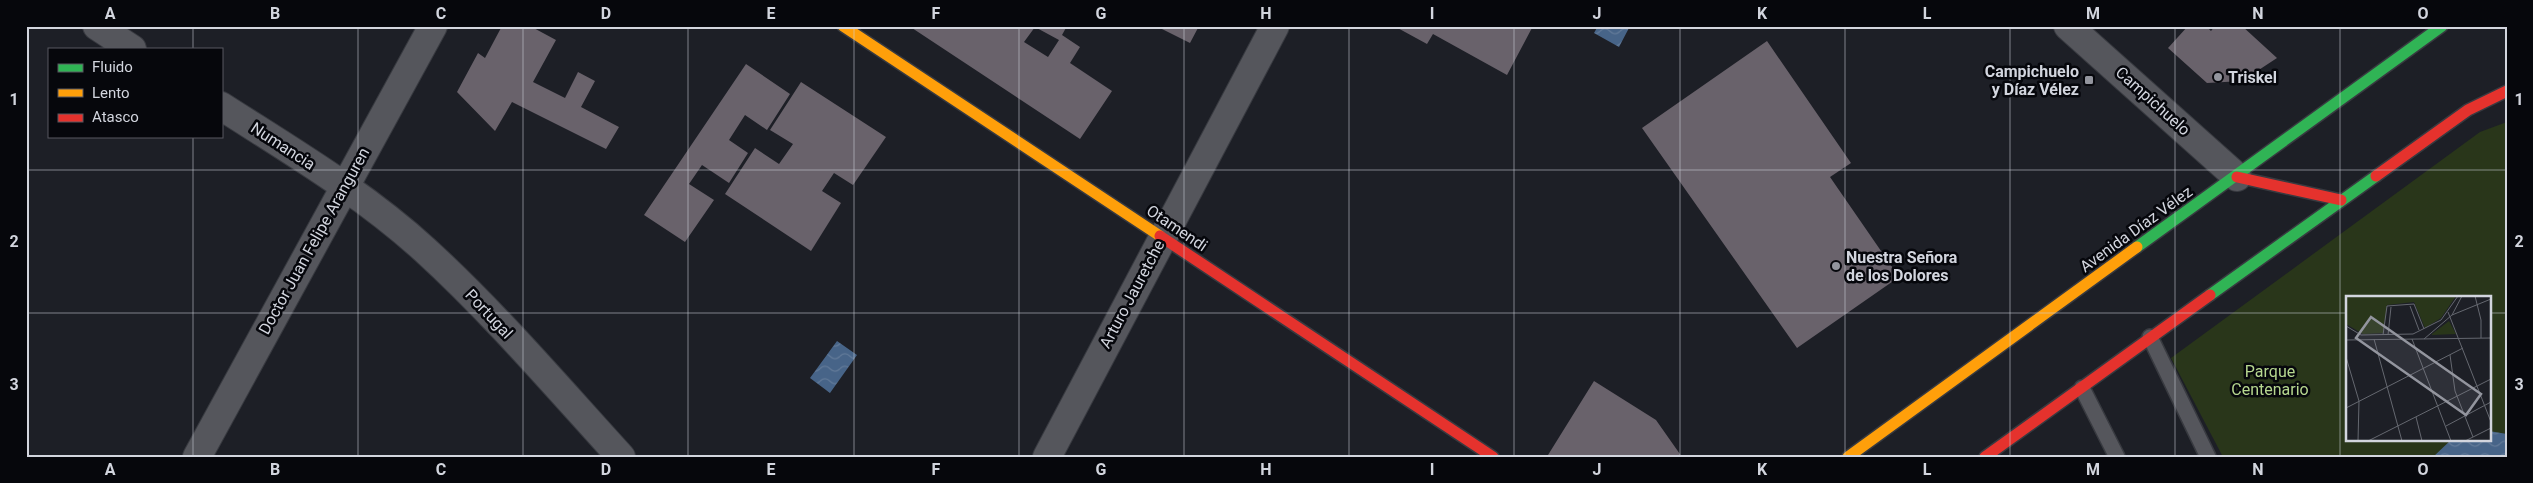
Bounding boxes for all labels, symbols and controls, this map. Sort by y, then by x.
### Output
text: A [105,4,116,23]
text: B [270,4,280,23]
text: C [436,4,446,23]
text: D [601,4,611,23]
text: E [767,4,776,23]
text: F [932,4,941,23]
text: G [1096,4,1107,23]
text: H [1260,4,1272,23]
text: I [1430,4,1434,23]
text: J [1593,4,1601,23]
text: K [1757,4,1768,23]
text: L [1923,4,1932,23]
text: M [2086,4,2100,23]
text: N [2252,4,2264,23]
text: O [2417,4,2429,23]
legend [48,48,222,138]
text: Fluido [92,58,133,76]
place label: Campichuelo y Díaz Vélez [1985,62,2079,99]
street label: Campichuelo [2112,63,2194,139]
place label: Triskel [2228,68,2277,87]
marker: Triskel [2212,71,2224,83]
marker: Campichuelo y Díaz Vélez [2083,74,2095,86]
text: Lento [92,84,130,102]
text: 1 [9,90,19,109]
text: 1 [2514,90,2524,109]
text: Atasco [92,108,139,126]
street label: Numancia [247,118,319,174]
street label: Doctor Juan Felipe Aranguren [255,144,373,338]
street label: Avenida Díaz Vélez [2076,182,2196,276]
street label: Otamendi [1143,201,1211,255]
text: 2 [9,232,19,251]
text: 2 [2514,232,2524,251]
street label: Arturo Jauretche [1096,237,1168,351]
place label: Nuestra Señora de los Dolores [1846,248,1958,285]
marker: Nuestra Señora de los Dolores [1830,260,1842,272]
street label: Portugal [461,285,517,343]
inset map [2346,296,2490,440]
park label: Parque Centenario [2231,362,2309,399]
text: 3 [9,375,19,394]
text: 3 [2514,375,2524,394]
text: A [105,460,116,479]
text: B [270,460,280,479]
text: C [436,460,446,479]
text: D [601,460,611,479]
text: E [767,460,776,479]
text: F [932,460,941,479]
text: G [1096,460,1107,479]
text: H [1260,460,1272,479]
text: I [1430,460,1434,479]
text: J [1593,460,1601,479]
text: K [1757,460,1768,479]
text: L [1923,460,1932,479]
text: M [2086,460,2100,479]
text: N [2252,460,2264,479]
text: O [2417,460,2429,479]

